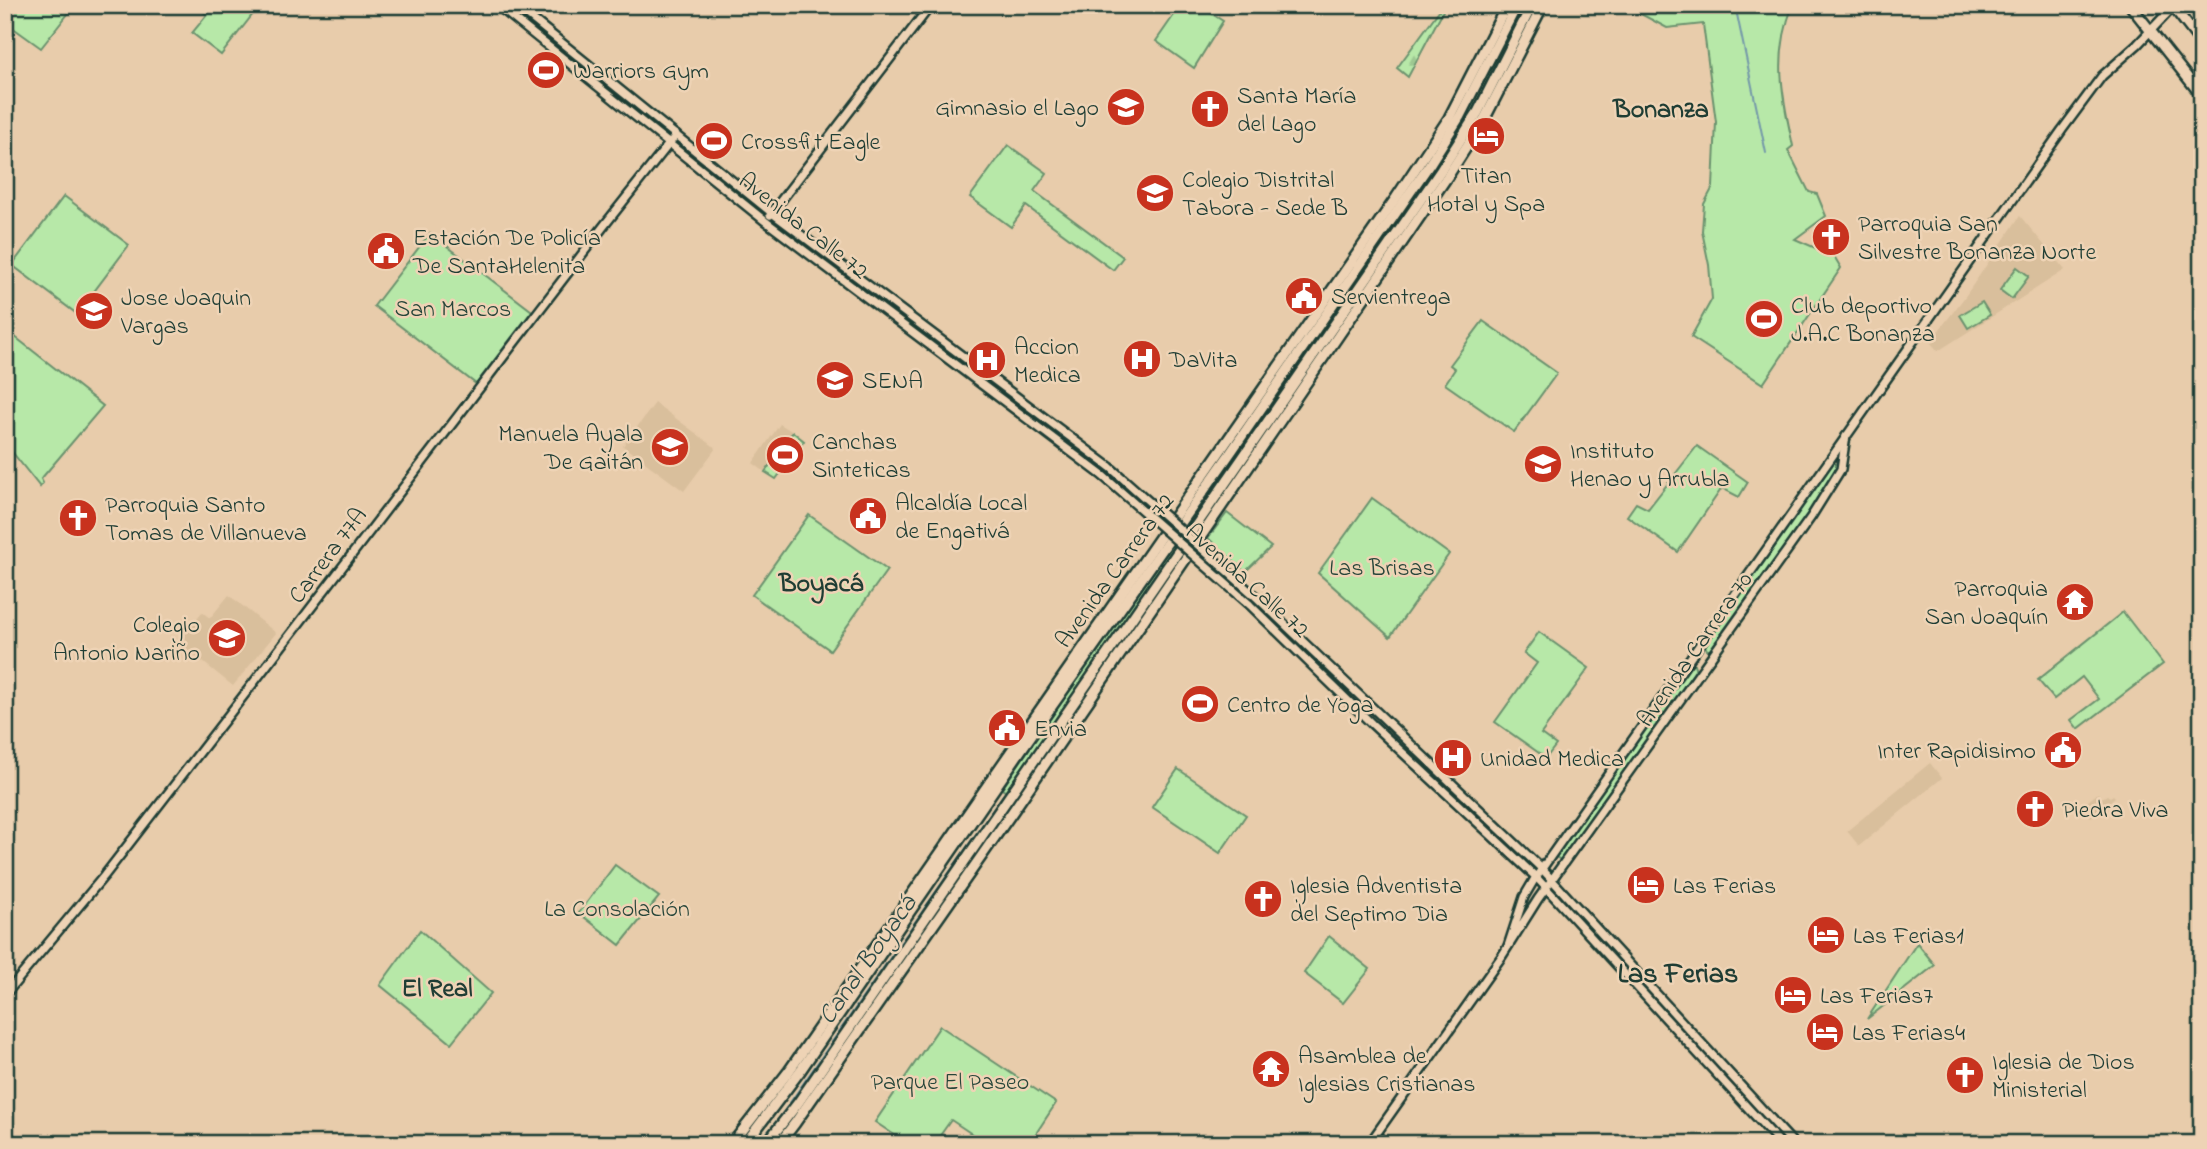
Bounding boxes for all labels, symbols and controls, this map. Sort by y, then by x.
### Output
sports icon: Warriors Gym [525,49,567,91]
place label: Warriors Gym [573,55,709,91]
place label: Santa María del Lago [1237,80,1356,143]
school or university icon: Gimnasio el Lago [1105,86,1147,128]
church icon: Santa María del Lago [1189,88,1231,130]
place label: Gimnasio el Lago [935,92,1099,127]
district label: Bonanza [1612,92,1709,130]
hotel icon: Titan Hotal y Spa [1465,115,1507,157]
sports icon: Crossfit Eagle [693,120,735,162]
place label: Crossfit Eagle [741,126,880,161]
place label: Titan Hotal y Spa [1427,160,1545,224]
place label: Colegio Distrital Tabora - Sede B [1182,164,1348,227]
street label: Avenida Calle 72 [730,165,875,289]
school or university icon: Colegio Distrital Tabora - Sede B [1134,172,1176,214]
place label: Parroquia San Silvestre Bonanza Norte [1858,208,2096,271]
church icon: Parroquia San Silvestre Bonanza Norte [1810,216,1852,258]
place label: Estación De Policía De SantaHelenita [412,222,601,285]
public building icon: Estación De Policía De SantaHelenita [365,230,407,272]
public building icon: Servientrega [1283,275,1325,317]
place label: Servientrega [1331,281,1451,316]
place label: Jose Joaquin Vargas [120,282,251,345]
school or university icon: Jose Joaquin Vargas [73,290,115,332]
place label: Club deportivo J.A.C Bonanza [1791,290,1935,353]
park label: San Marcos [395,293,511,328]
sports icon: Club deportivo J.A.C Bonanza [1743,298,1785,340]
place label: Accion Medica [1014,331,1081,394]
hospital icon: DaVita [1121,338,1163,380]
hospital icon: Accion Medica [966,339,1008,381]
place label: DaVita [1168,344,1237,379]
school or university icon: SENA [814,359,856,401]
place label: SENA [862,365,923,400]
place label: Manuela Ayala De Gaitán [498,418,643,481]
school or university icon: Manuela Ayala De Gaitán [649,426,691,468]
place label: Canchas Sinteticas [812,426,911,489]
sports icon: Canchas Sinteticas [764,434,806,476]
place label: Instituto Henao y Arrubla [1570,435,1730,499]
school or university icon: Instituto Henao y Arrubla [1522,443,1564,485]
place label: Alcaldía Local de Engativá [895,487,1027,550]
street label: Avenida Carrera 72 [1048,487,1184,656]
place label: Parroquia Santo Tomas de Villanueva [105,489,307,552]
public building icon: Alcaldía Local de Engativá [847,495,889,537]
church icon: Parroquia Santo Tomas de Villanueva [57,497,99,539]
street label: Carrera 77A [281,501,377,612]
street label: Avenida Calle 72 [1176,516,1316,647]
park label: Las Brisas [1329,552,1435,587]
district label: Boyacá [778,566,864,604]
street label: Avenida Carrera 70 [1629,566,1763,735]
place label: Parroquia San Joaquín [1925,573,2048,636]
temple icon: Parroquia San Joaquín [2054,581,2096,623]
place label: Colegio Antonio Nariño [53,609,200,672]
school or university icon: Colegio Antonio Nariño [206,617,248,659]
sports icon: Centro de Yoga [1179,683,1221,725]
place label: Centro de Yoga [1227,689,1374,724]
public building icon: Envia [986,707,1028,749]
place label: Envia [1034,713,1087,748]
public building icon: Inter Rapidisimo [2042,729,2084,771]
place label: Inter Rapidisimo [1877,735,2036,770]
hospital icon: Unidad Medica [1432,737,1474,779]
place label: Unidad Medica [1480,743,1624,778]
church icon: Piedra Viva [2014,788,2056,830]
place label: Piedra Viva [2062,794,2168,829]
hotel icon: Las Ferias [1625,864,1667,906]
place label: Iglesia Adventista del Septimo Dia [1290,870,1462,933]
place label: Las Ferias [1673,870,1776,905]
church icon: Iglesia Adventista del Septimo Dia [1242,878,1284,920]
water label: Canal Boyacá [810,887,928,1033]
park label: La Consolación [544,893,690,928]
hotel icon: Las Ferias1 [1805,914,1847,956]
place label: Las Ferias1 [1853,920,1964,955]
district label: Las Ferias [1618,955,1738,996]
district label: El Real [401,971,473,1009]
hotel icon: Las Ferias7 [1772,974,1814,1016]
place label: Las Ferias7 [1820,980,1933,1015]
hotel icon: Las Ferias4 [1804,1011,1846,1053]
place label: Las Ferias4 [1852,1017,1965,1052]
place label: Asamblea de Iglesias Cristianas [1298,1040,1475,1103]
place label: Iglesia de Dios Ministerial [1992,1046,2135,1109]
temple icon: Asamblea de Iglesias Cristianas [1250,1048,1292,1090]
church icon: Iglesia de Dios Ministerial [1944,1054,1986,1096]
park label: Parque El Paseo [871,1066,1029,1101]

